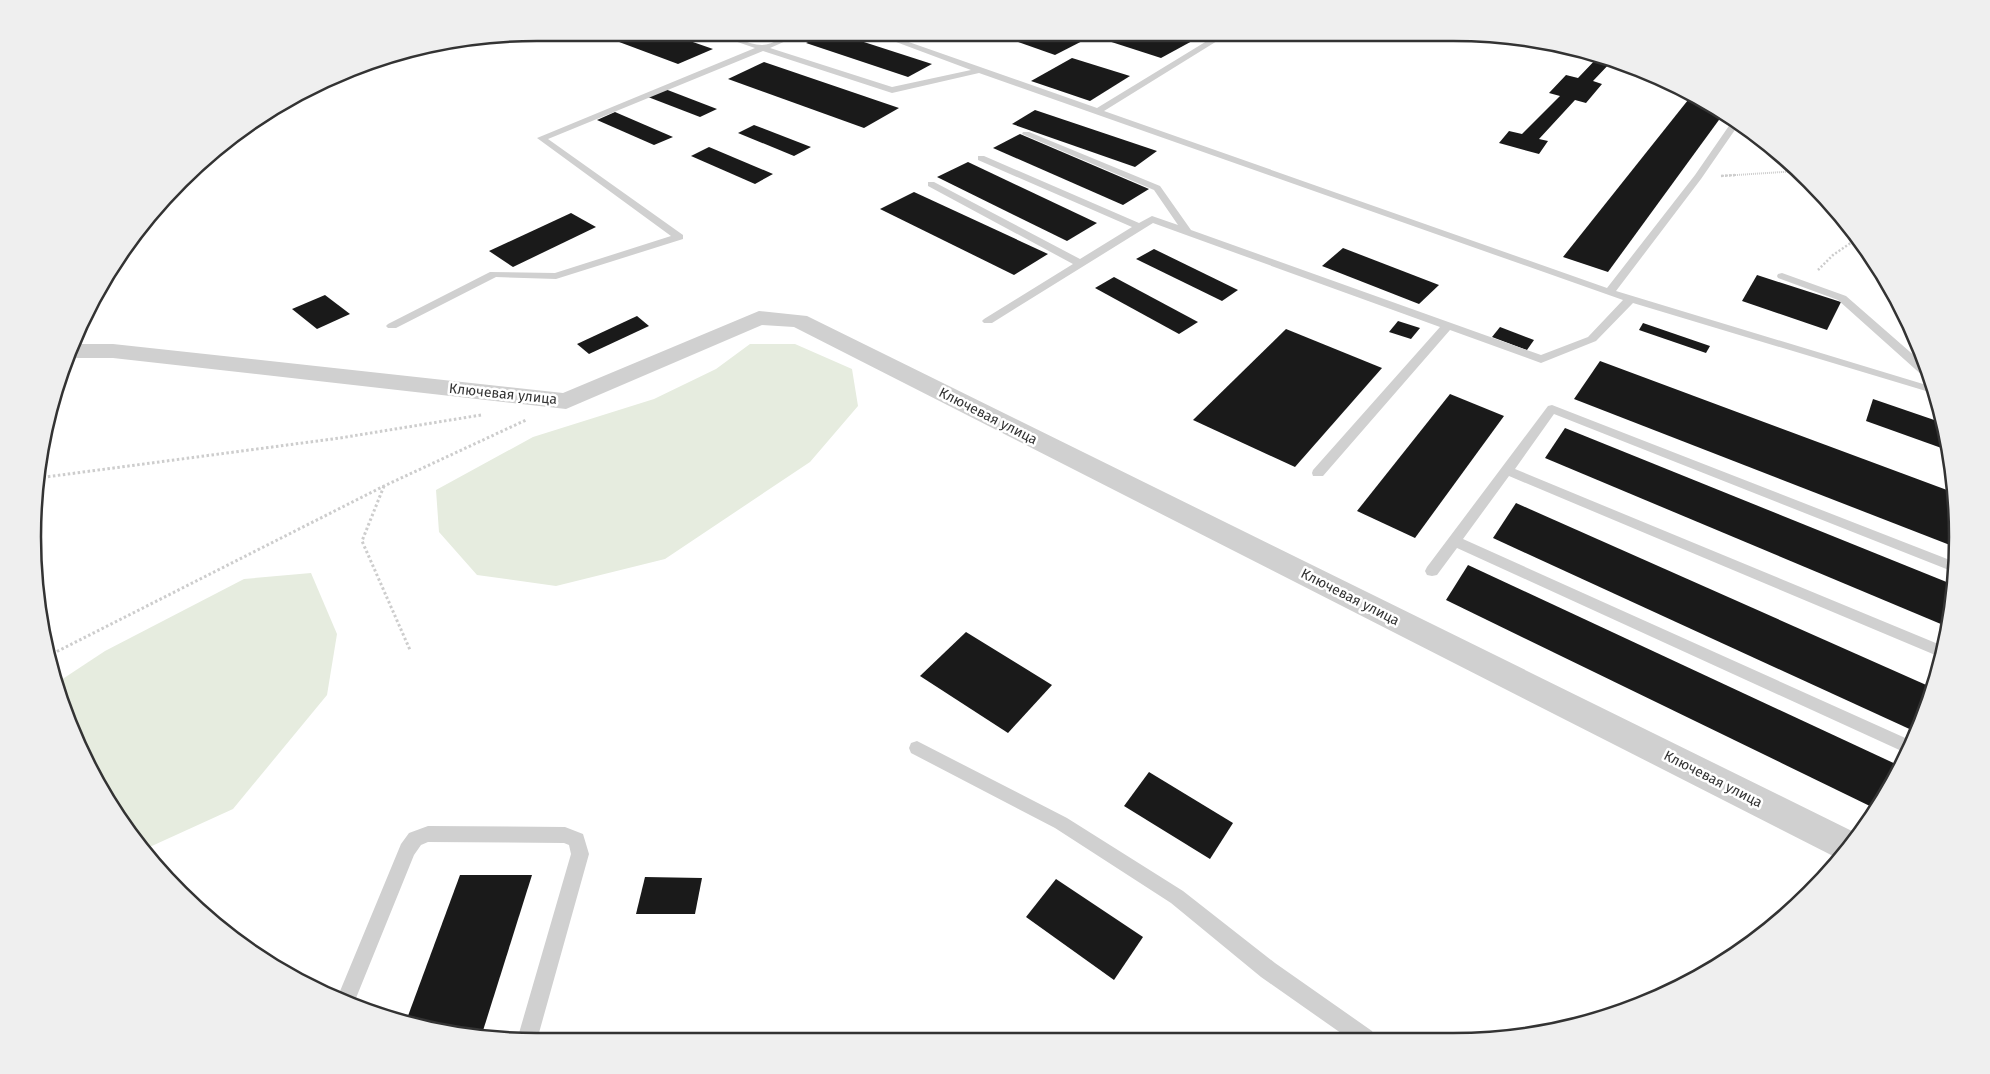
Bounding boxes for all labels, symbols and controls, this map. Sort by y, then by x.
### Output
street label: Ключевая улица [448,380,558,408]
street label: Ключевая улица [936,384,1040,448]
street label: Ключевая улица [1298,565,1402,629]
street label: Ключевая улица [1661,747,1765,811]

